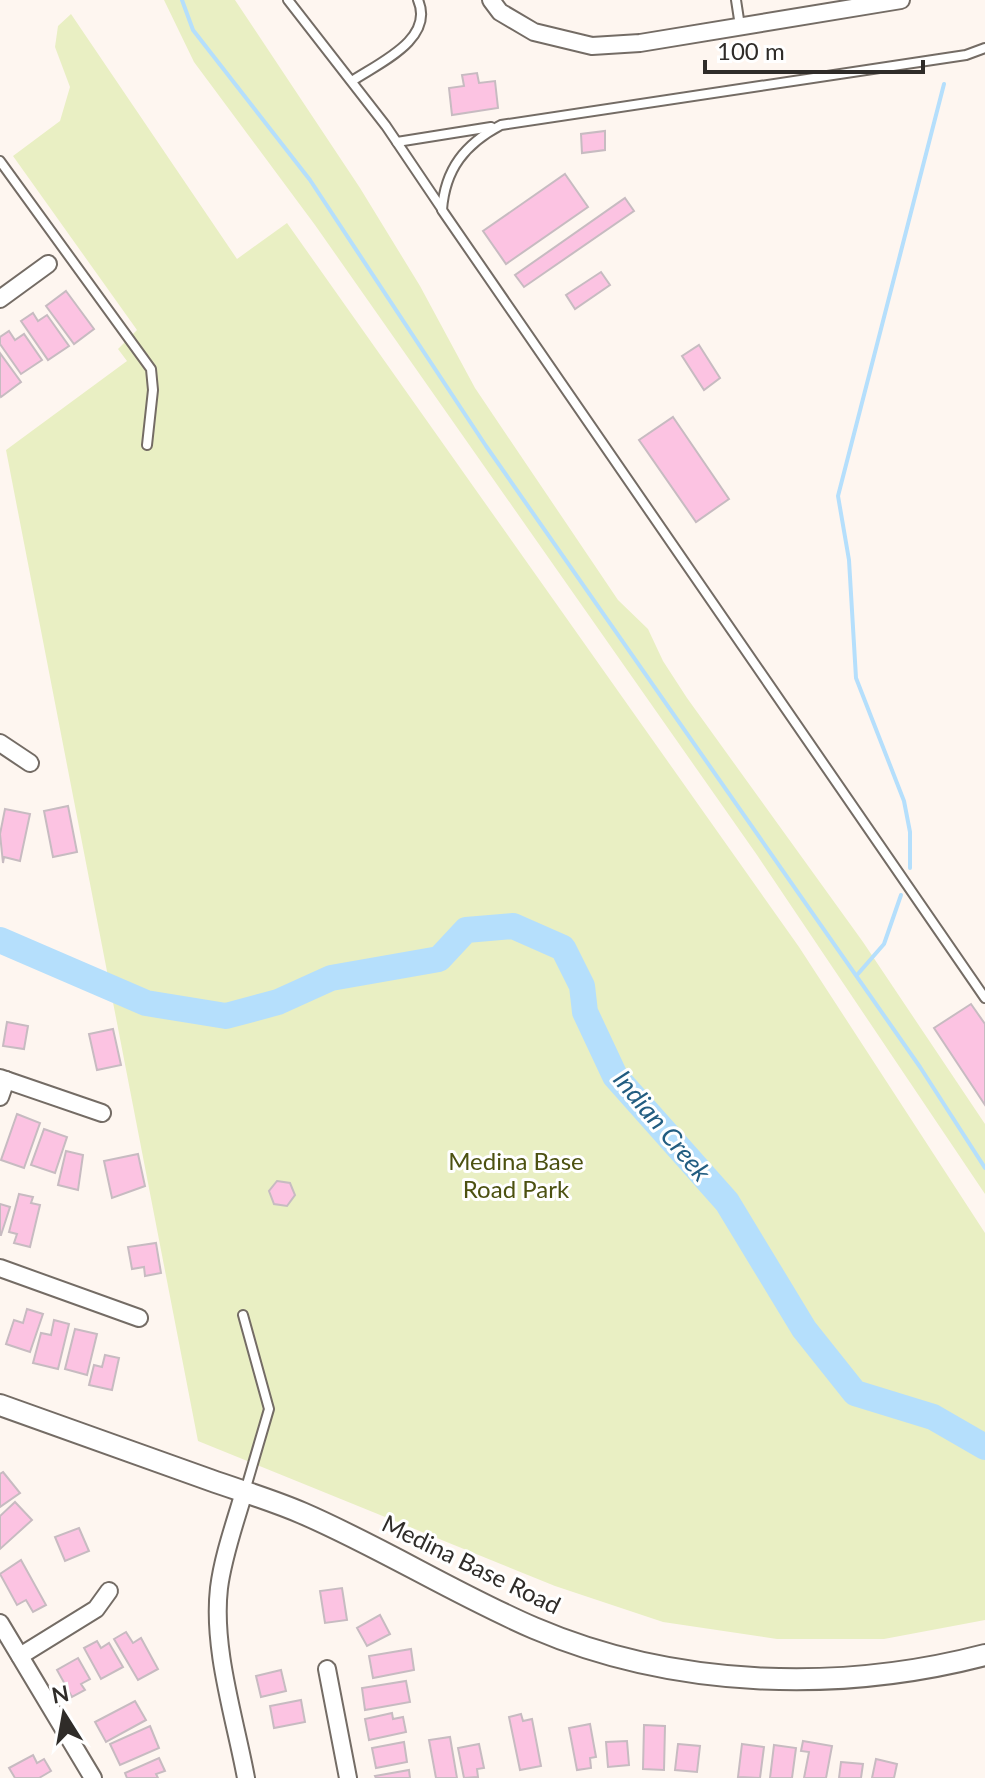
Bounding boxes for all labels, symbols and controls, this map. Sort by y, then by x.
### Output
scale bar [705,24,923,74]
text: 100 m [717,36,785,65]
water label: Indian Creek [607,1063,719,1188]
park label: Medina Base Road Park [448,1146,584,1203]
street label: Medina Base Road [378,1508,566,1619]
north arrow [24,1674,104,1754]
text: N [49,1679,71,1709]

